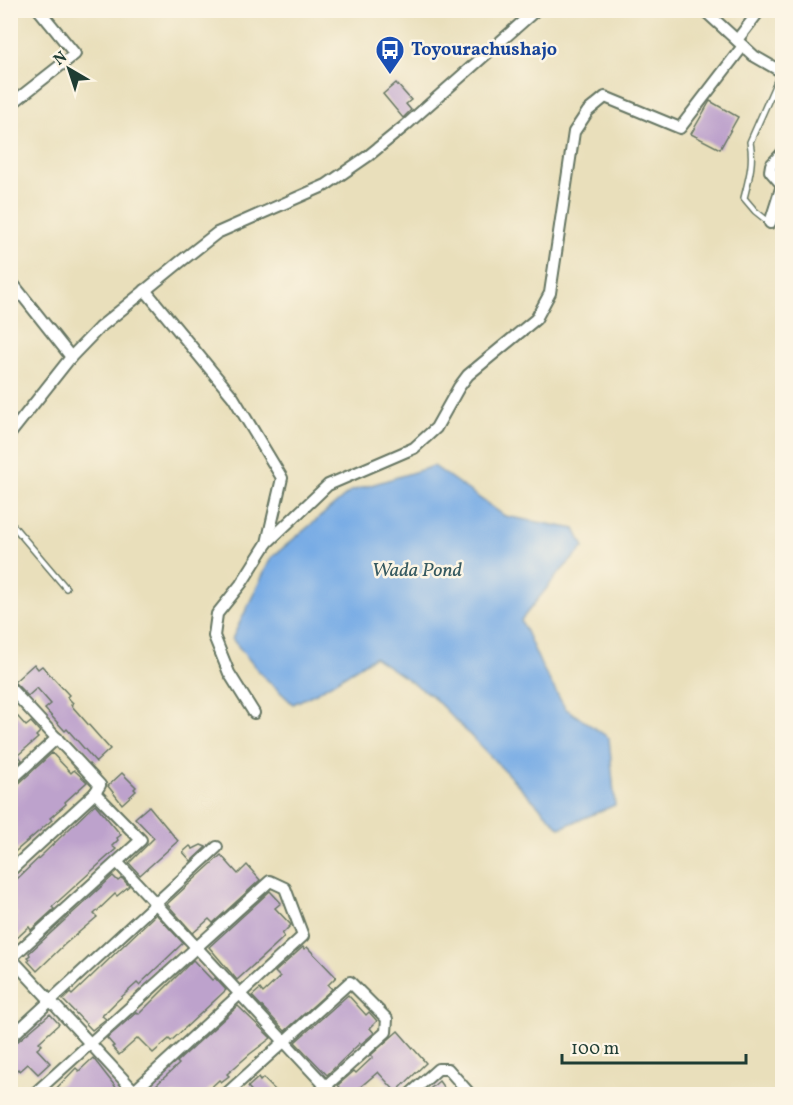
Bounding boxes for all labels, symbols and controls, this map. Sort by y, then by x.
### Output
bus stop icon: Toyourachushajo [374,34,406,76]
place label: Toyourachushajo [411,38,557,63]
north arrow [39,39,99,99]
text: N [49,46,73,71]
water label: Wada Pond [372,557,463,585]
scale bar [562,1027,746,1065]
text: 100 m [571,1037,620,1062]

